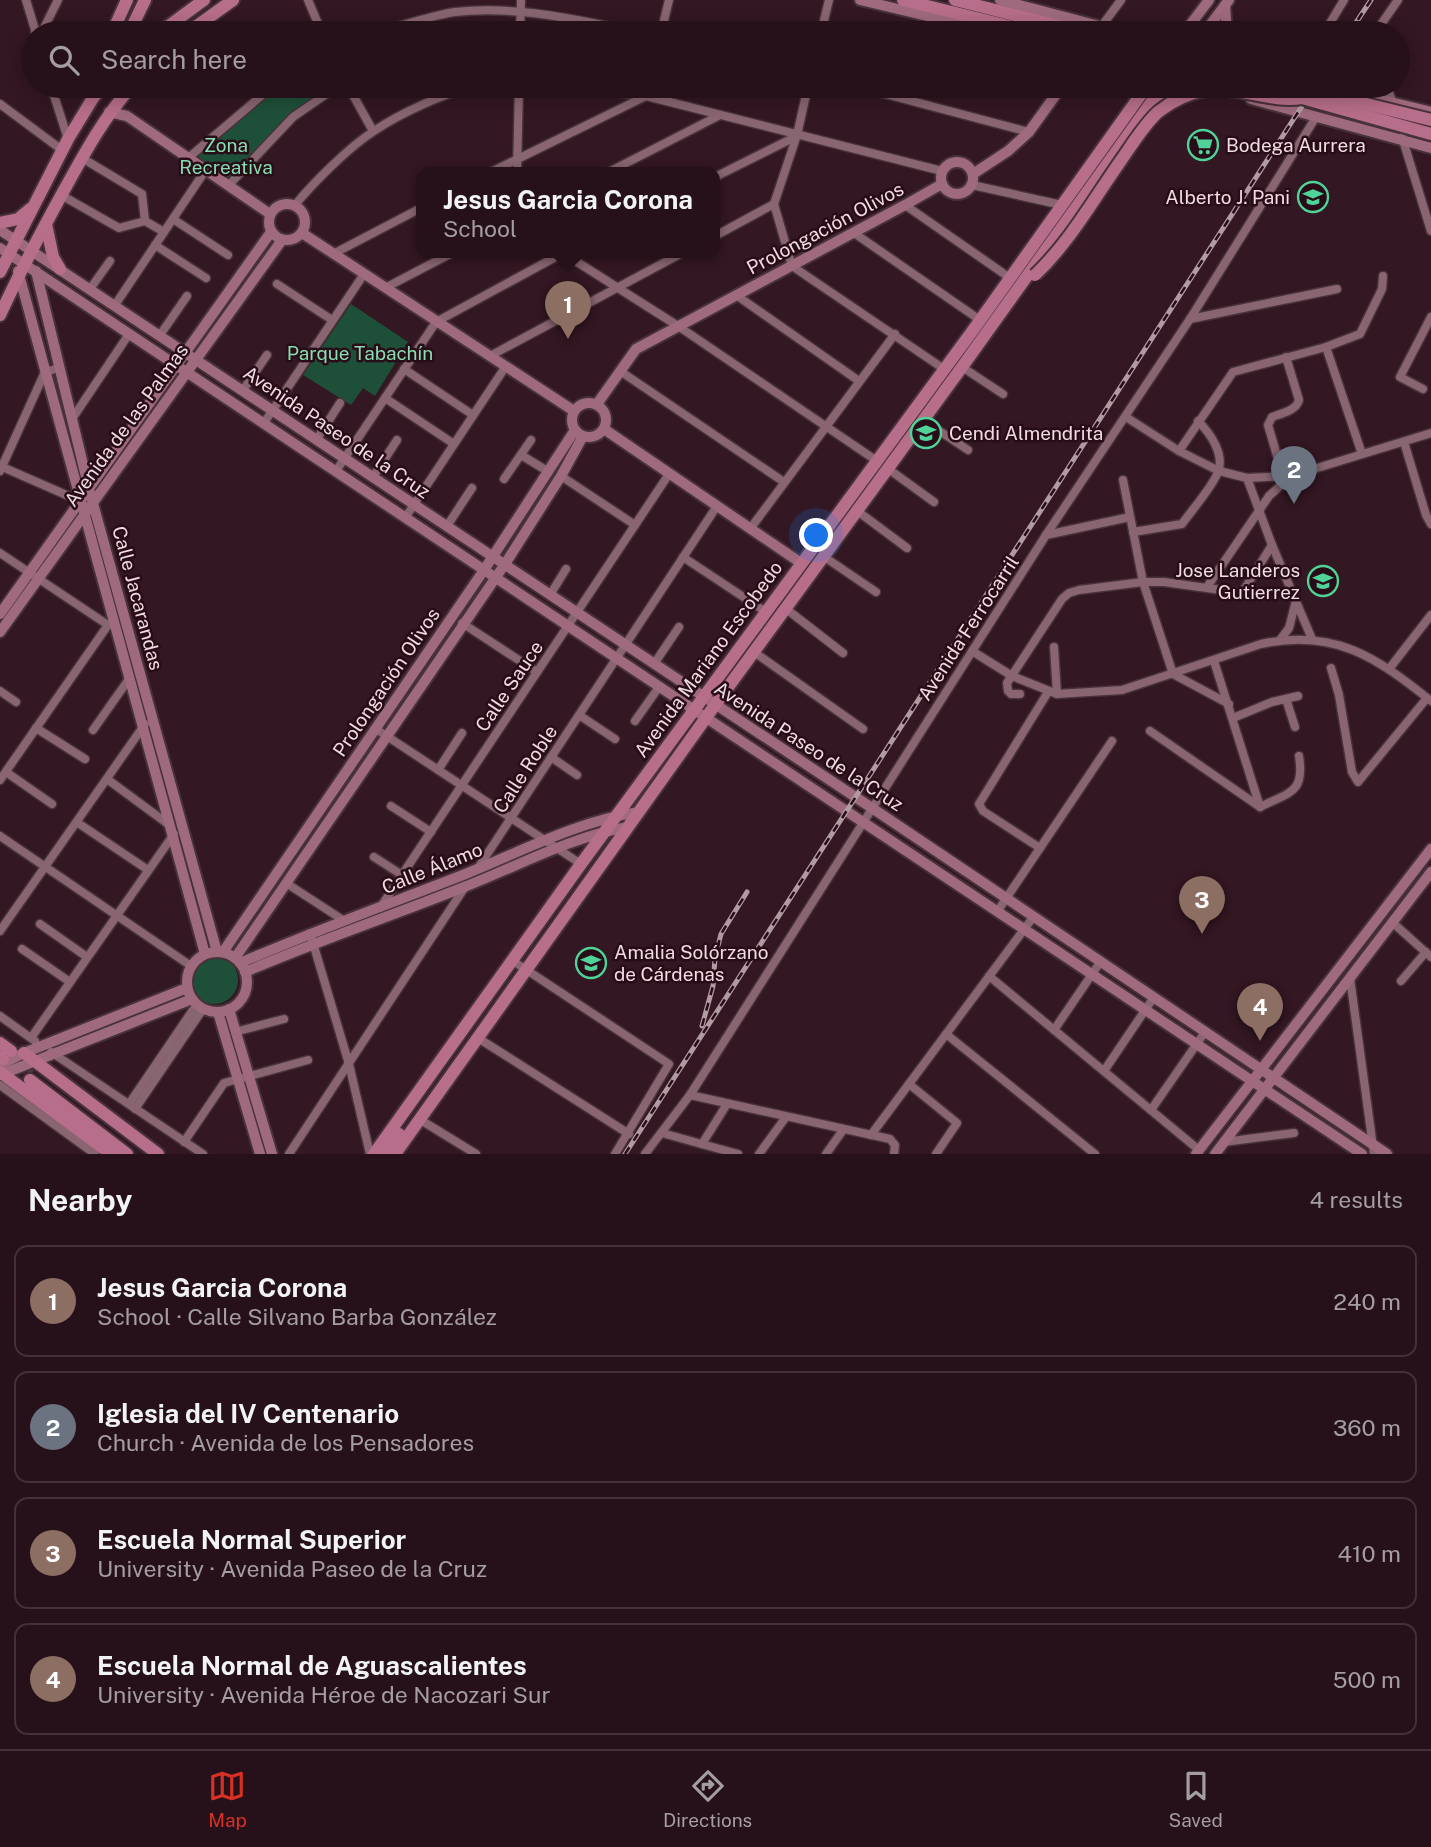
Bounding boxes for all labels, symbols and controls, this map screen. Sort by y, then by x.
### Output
search box [21,21,1410,98]
icon: search [45,41,83,79]
text: Search here [101,44,247,75]
supermarket icon: Bodega Aurrera [1186,128,1220,162]
park label: Zona Recreativa [179,134,273,178]
place label: Bodega Aurrera [1226,134,1366,156]
popup [416,167,720,258]
street label: Prolongación Olivos [743,177,907,279]
school or university icon: Alberto J. Pani [1296,180,1330,214]
text: Jesus Garcia Corona [443,184,693,215]
place label: Alberto J. Pani [1165,186,1290,208]
text: School [443,215,517,242]
pin: 1 [545,281,591,339]
street label: Avenida de las Palmas [60,339,192,511]
park label: Parque Tabachín [287,342,433,364]
street label: Avenida Paseo de la Cruz [240,361,434,503]
school or university icon: Cendi Almendrita [909,416,943,450]
place label: Cendi Almendrita [949,422,1103,444]
pin: 2 [1271,446,1317,504]
your location [799,518,833,552]
street label: Calle Jacarandas [108,524,168,672]
street label: Avenida Ferrocarril [913,552,1023,704]
street label: Avenida Mariano Escobedo [629,557,787,761]
place label: Jose Landeros Gutierrez [1175,559,1300,603]
school or university icon: Jose Landeros Gutierrez [1306,564,1340,598]
street label: Prolongación Olivos [328,604,444,760]
street label: Calle Sauce [471,636,547,736]
street label: Avenida Paseo de la Cruz [711,677,907,815]
street label: Calle Roble [489,721,561,817]
street label: Calle Álamo [379,838,485,898]
pin: 3 [1179,876,1225,934]
place label: Amalia Solórzano de Cárdenas [614,941,768,985]
school or university icon: Amalia Solórzano de Cárdenas [574,946,608,980]
pin: 4 [1237,983,1283,1041]
text: Nearby [28,1182,132,1218]
text: 4 results [1309,1186,1403,1213]
text: Jesus Garcia Corona [97,1272,347,1303]
text: 1 [48,1288,58,1315]
text: 240 m [1333,1288,1401,1315]
text: School · Calle Silvano Barba González [97,1303,497,1330]
text: Iglesia del IV Centenario [97,1398,399,1429]
text: 2 [46,1414,60,1441]
text: 360 m [1333,1414,1401,1441]
text: Church · Avenida de los Pensadores [97,1429,474,1456]
text: Escuela Normal Superior [97,1524,406,1555]
text: 3 [45,1540,61,1567]
text: 410 m [1338,1540,1401,1567]
text: University · Avenida Paseo de la Cruz [97,1555,487,1582]
text: Escuela Normal de Aguascalientes [97,1650,527,1681]
text: 4 [45,1666,61,1693]
text: 500 m [1333,1666,1401,1693]
text: University · Avenida Héroe de Nacozari Sur [97,1681,550,1708]
tab: Map [208,1767,247,1831]
tab: Directions [663,1767,752,1831]
tab: Saved [1169,1767,1223,1831]

